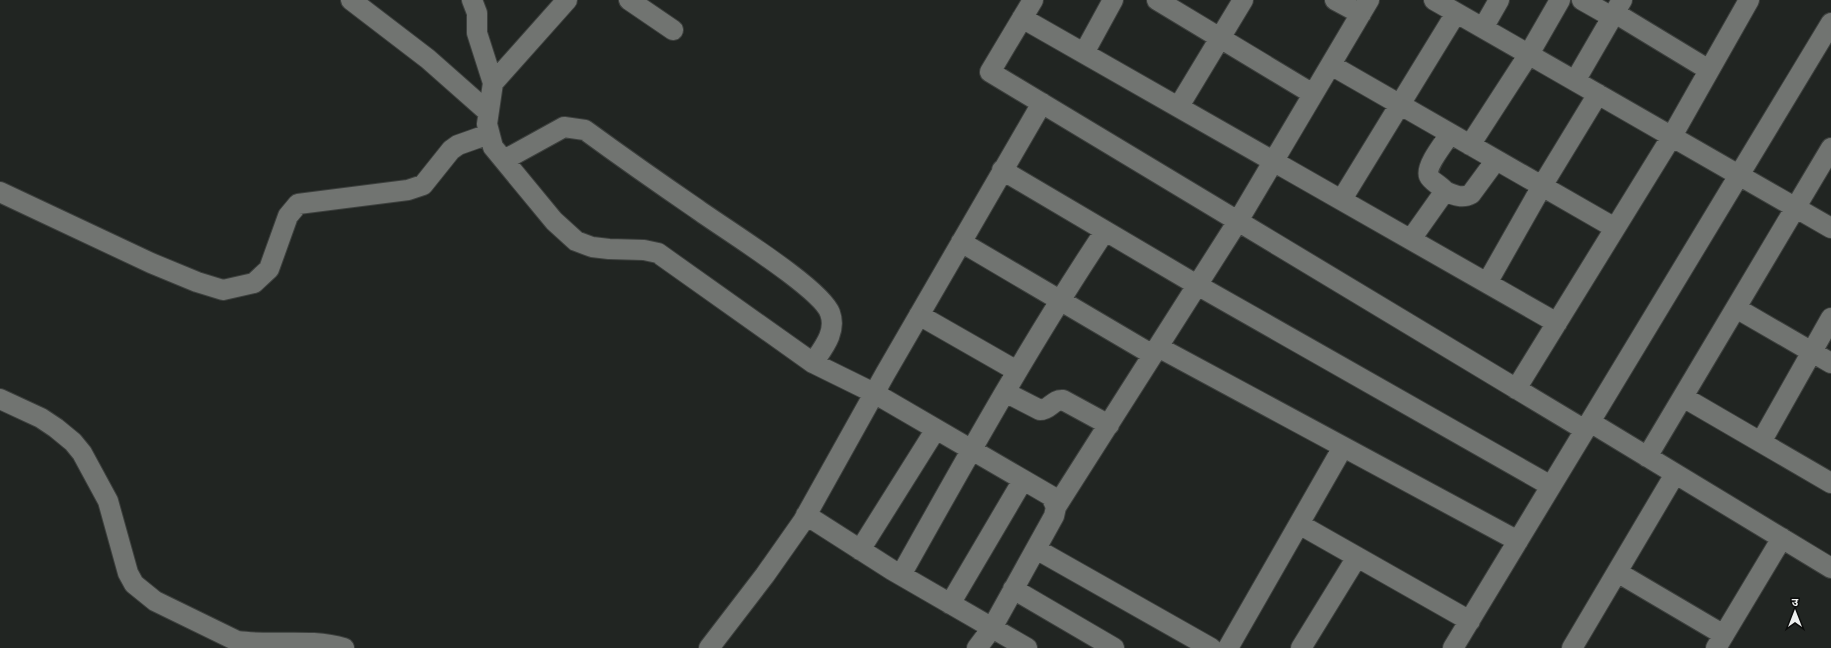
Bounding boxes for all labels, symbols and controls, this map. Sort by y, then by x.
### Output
north arrow [1775,592,1815,632]
text: उ [1792,595,1799,609]

